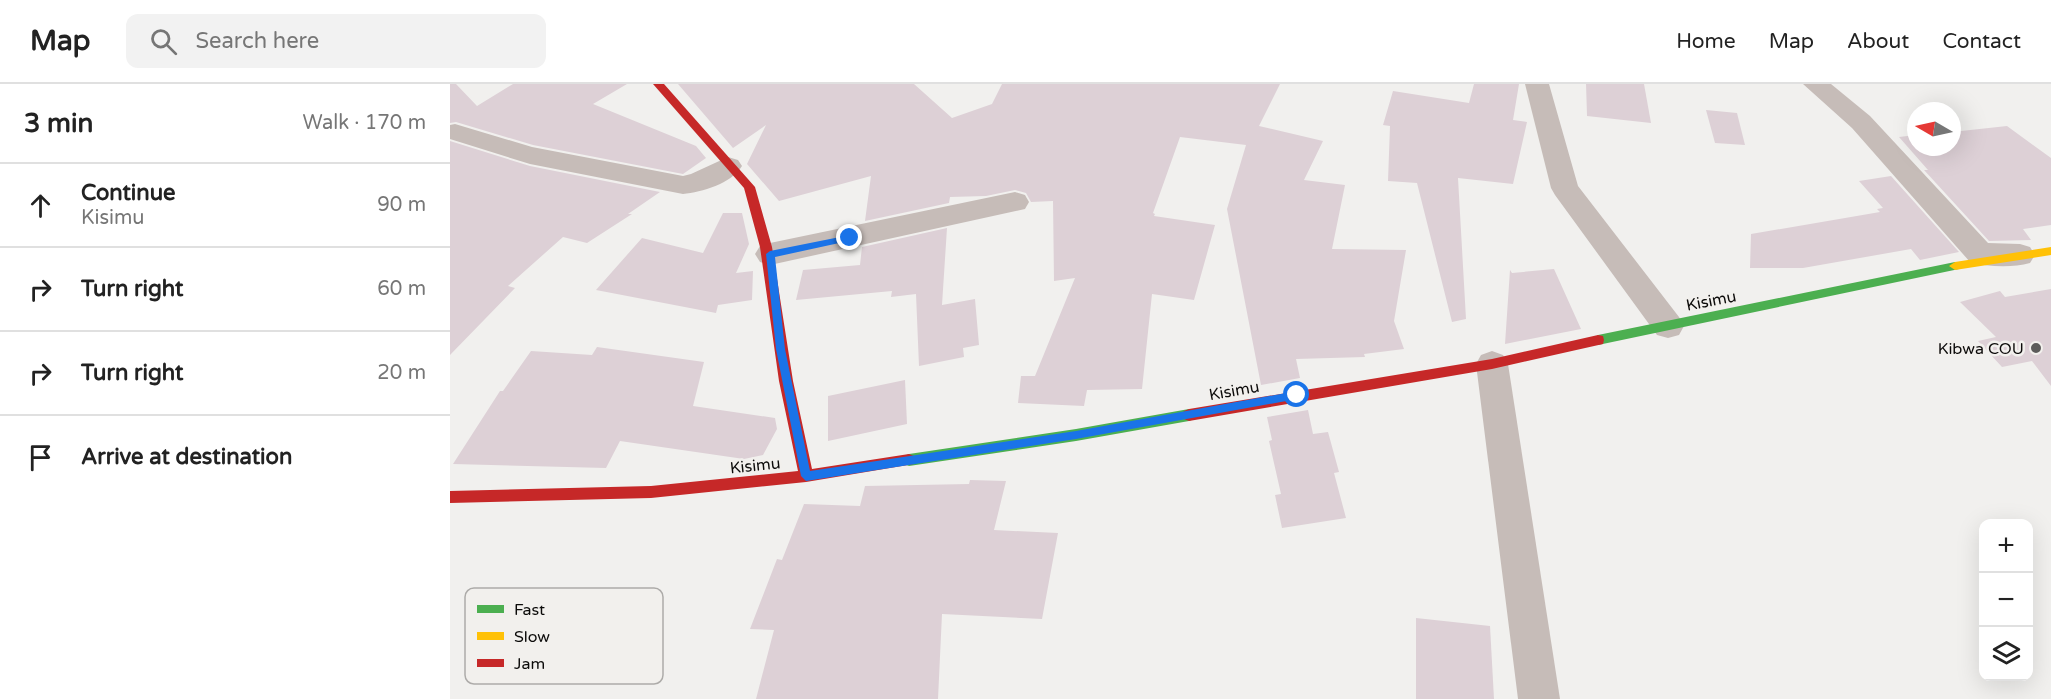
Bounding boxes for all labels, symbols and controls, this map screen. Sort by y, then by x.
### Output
search box [126,14,546,68]
text: Map [30,24,90,58]
icon: search [147,25,180,58]
text: Search here [195,28,319,54]
text: Home [1676,29,1736,54]
text: Map [1769,29,1814,54]
text: About [1847,29,1909,54]
text: Contact [1942,29,2021,54]
north arrow [1907,102,1961,156]
text: 3 min [24,108,93,139]
text: Walk · 170 m [303,111,426,135]
text: Continue [81,180,176,206]
icon: ahead [24,189,57,222]
text: 90 m [377,193,426,217]
text: Kisimu [81,206,144,230]
route end [836,224,862,250]
icon: right [24,273,57,306]
text: Turn right [81,276,183,302]
text: 60 m [377,277,426,301]
street label: Kisimu [1684,286,1738,316]
place label: Kibwa COU [1938,339,2024,359]
marker: Kibwa COU [2029,341,2043,355]
icon: right [24,357,57,390]
text: Turn right [81,360,183,386]
text: 20 m [377,361,426,385]
street label: Kisimu [1207,377,1261,405]
route start [1283,381,1309,407]
icon: arrive [24,441,57,474]
text: Arrive at destination [81,444,292,470]
street label: Kisimu [729,453,781,479]
map controls [1979,519,2033,681]
button: + [1979,519,2033,573]
button: − [1979,573,2033,627]
legend [465,588,663,684]
text: Fast [514,600,545,620]
text: Slow [514,627,550,647]
button: layers [1979,627,2033,681]
text: Jam [514,654,545,674]

